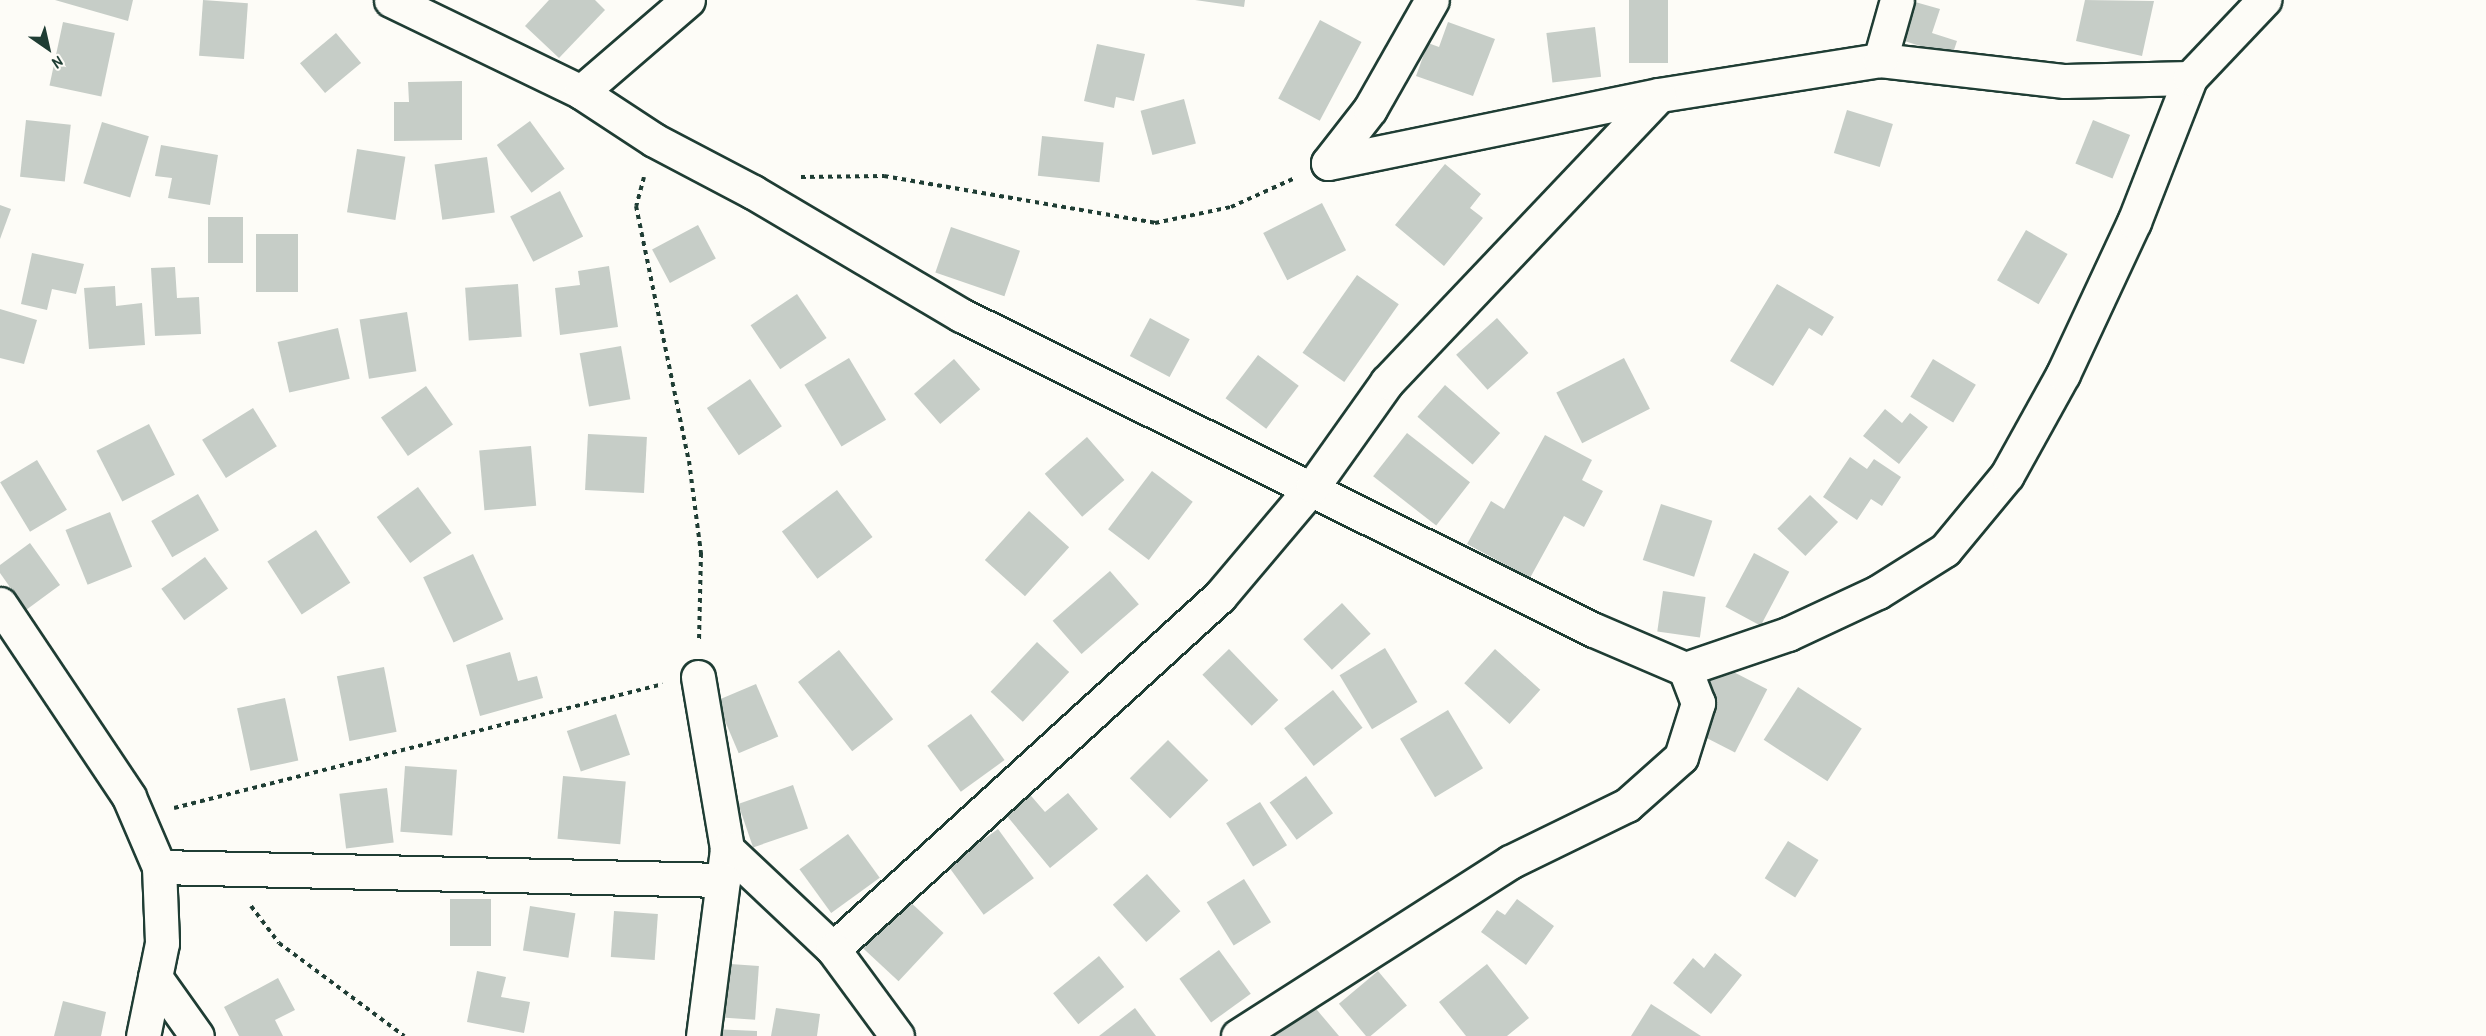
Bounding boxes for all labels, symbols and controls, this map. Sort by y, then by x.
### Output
north arrow [18,18,78,78]
text: N [48,51,68,74]

